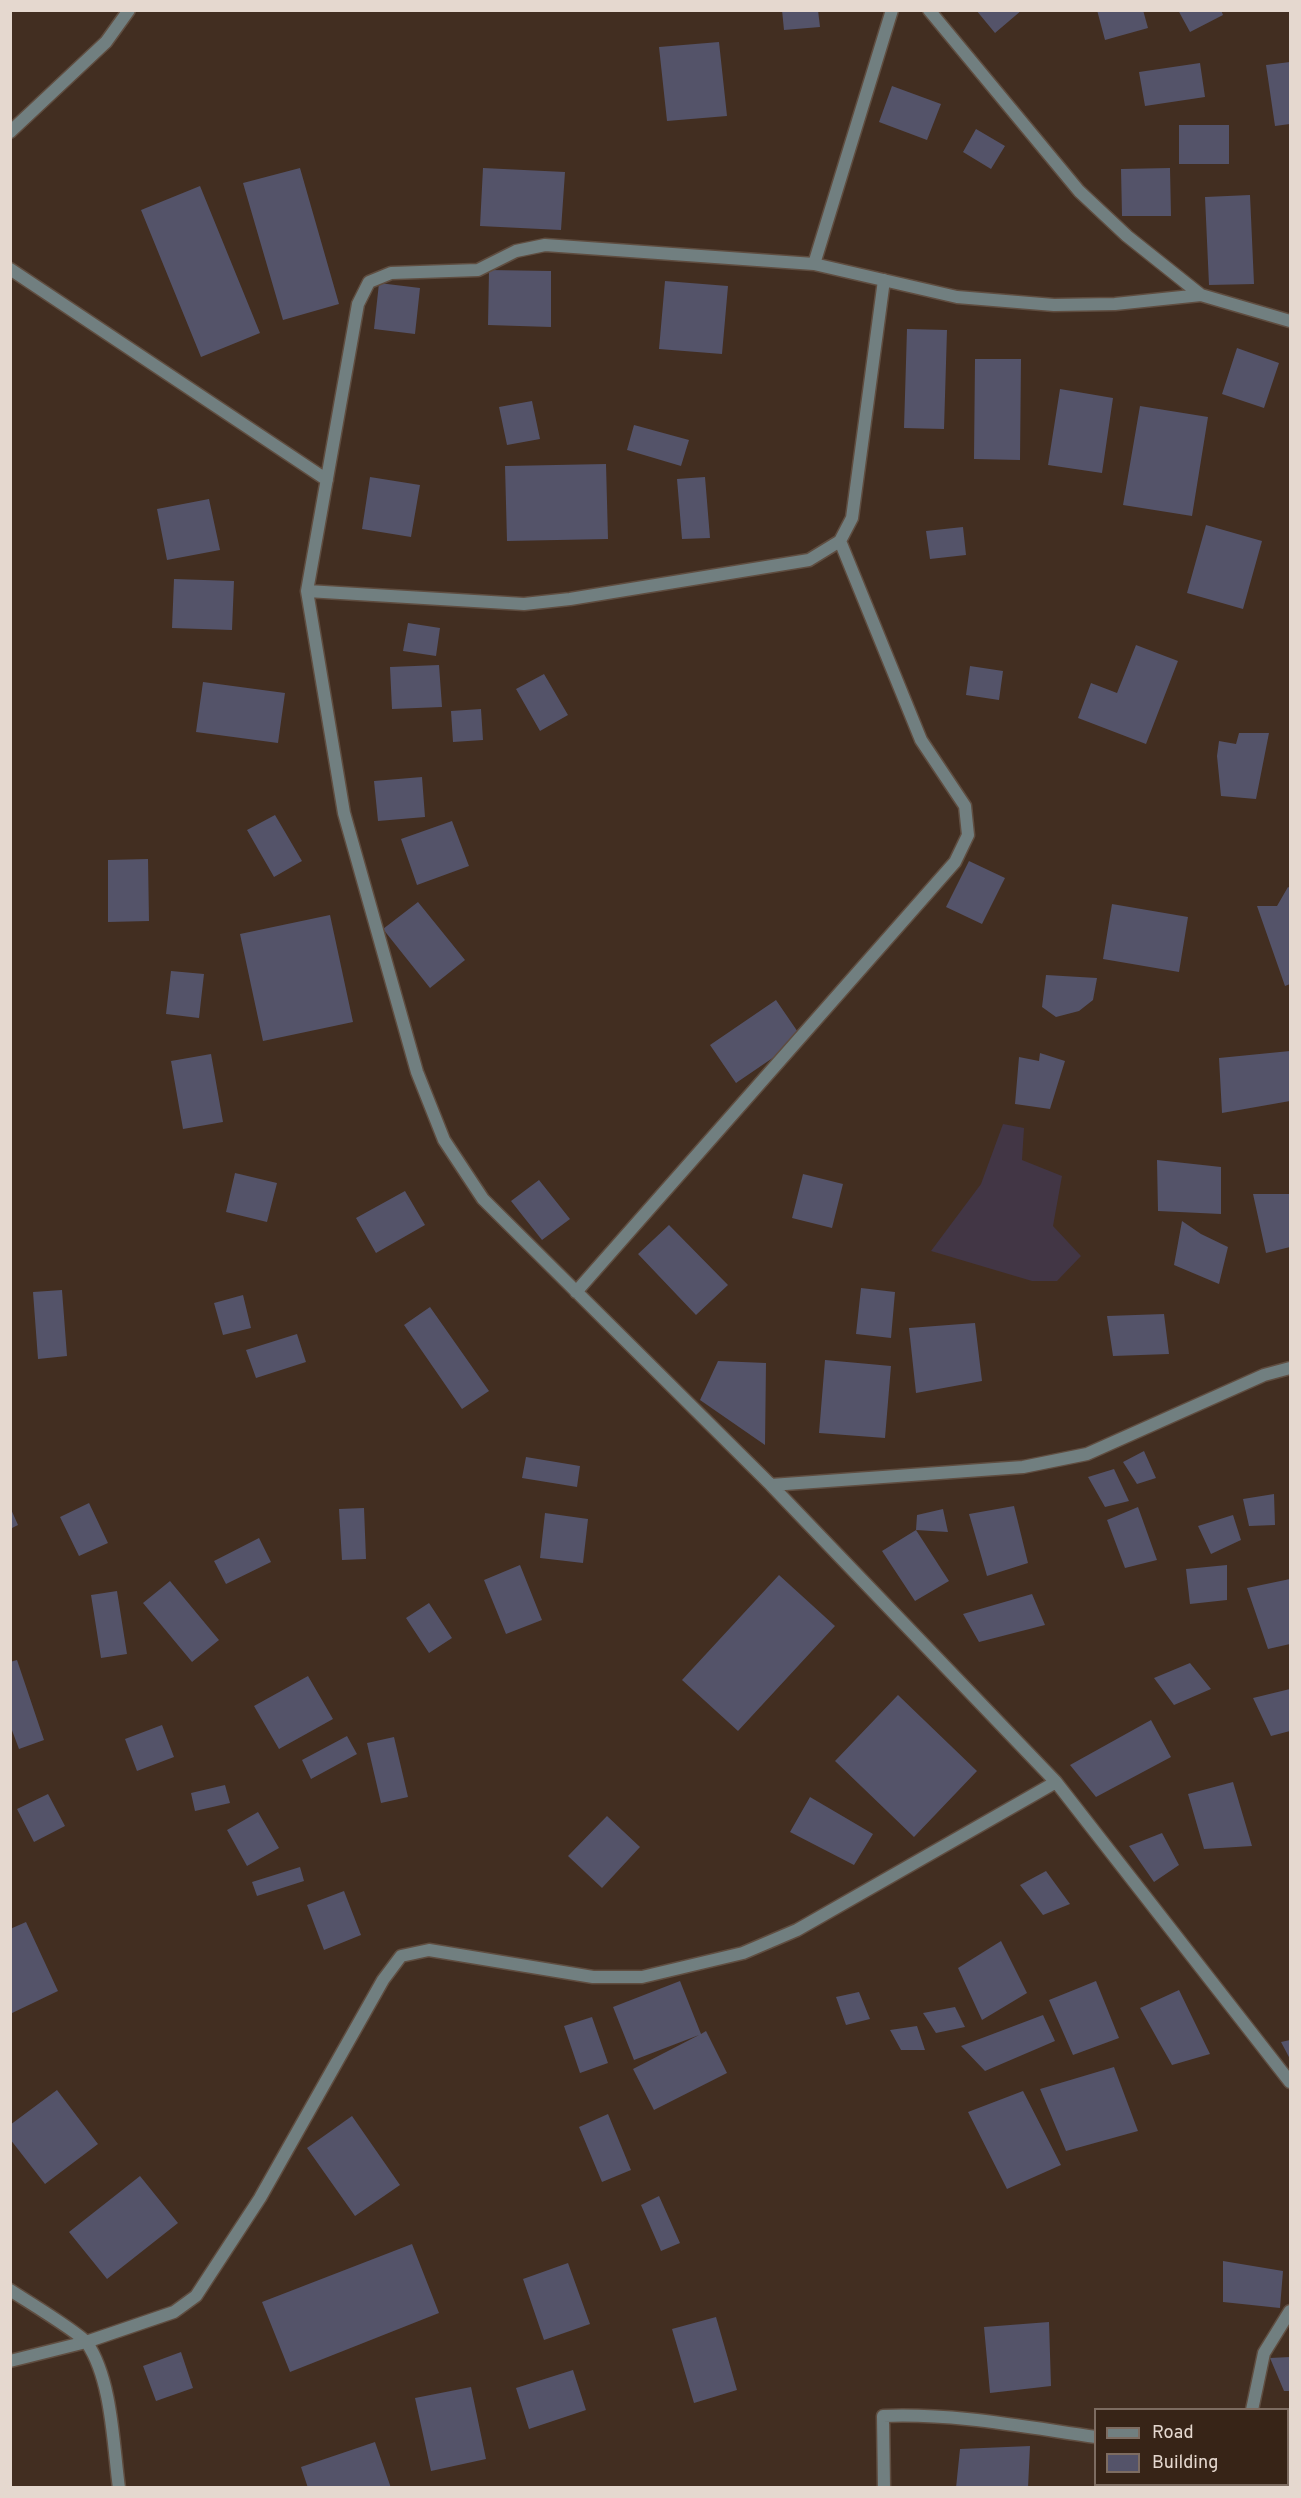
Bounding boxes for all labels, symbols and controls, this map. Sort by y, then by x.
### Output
legend [1094,2408,1289,2486]
text: Road [1152,2422,1194,2445]
text: Building [1152,2452,1218,2475]

